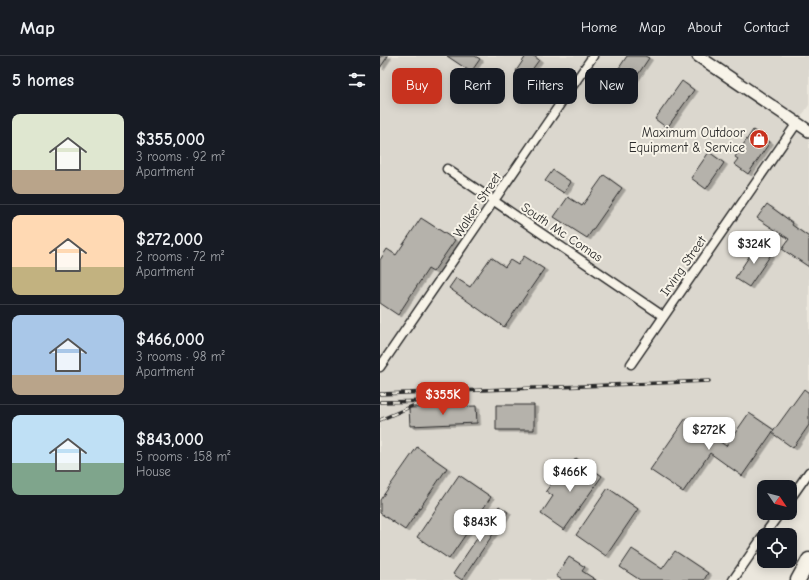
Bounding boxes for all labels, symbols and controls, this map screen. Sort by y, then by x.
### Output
text: Map [20,17,55,39]
text: Home [581,19,617,36]
text: Map [639,19,665,36]
text: About [687,19,722,36]
text: Contact [744,19,789,36]
chip: Buy [392,68,442,104]
chip: Rent [450,68,505,104]
chip: Filters [513,68,577,104]
chip: New [585,68,638,104]
icon: filters [346,69,368,91]
text: 5 homes [12,71,74,90]
place label: Maximum Outdoor Equipment & Service [629,125,746,155]
shop icon: Maximum Outdoor Equipment & Service [748,128,770,150]
icon: home [44,130,92,178]
text: $355,000 [136,130,205,149]
text: 3 rooms · 92 m² [136,149,225,164]
text: Apartment [136,164,194,179]
street label: Walker Street [450,169,505,240]
street label: South Mc Comas [518,199,606,265]
text: $272,000 [136,230,203,249]
icon: home [44,231,92,279]
pin: $324K [726,231,782,265]
street label: Irving Street [657,232,710,299]
text: $324K [737,236,771,251]
text: 2 rooms · 72 m² [136,249,224,264]
text: Apartment [136,264,194,279]
text: $466,000 [136,330,204,349]
icon: home [44,331,92,379]
text: 3 rooms · 98 m² [136,349,225,364]
text: Apartment [136,364,194,379]
pin: $355K [415,382,471,416]
text: $355K [425,387,461,402]
pin: $272K [681,417,737,451]
text: $272K [692,422,726,437]
text: $843,000 [136,430,204,449]
icon: home [44,431,92,479]
text: 5 rooms · 158 m² [136,449,230,464]
pin: $466K [542,459,598,493]
text: House [136,464,171,479]
text: $466K [553,464,587,479]
north arrow [757,480,797,520]
map controls [757,480,797,568]
pin: $843K [452,509,508,543]
text: $843K [463,514,497,529]
button: locate [757,528,797,568]

